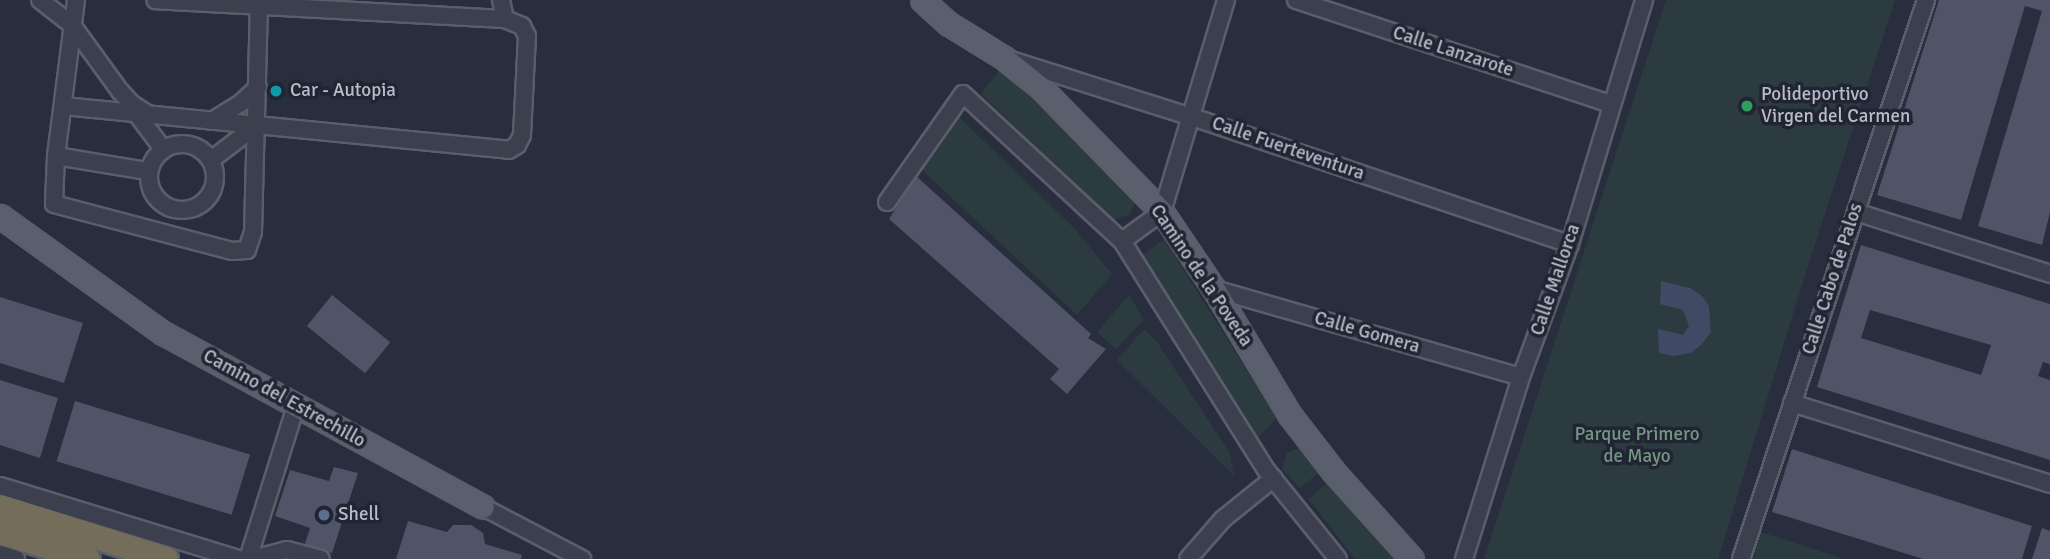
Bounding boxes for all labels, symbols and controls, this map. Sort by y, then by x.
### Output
street label: Calle Lanzarote [1390,22,1516,82]
place label: Car - Autopia [290,80,396,102]
marker: Car - Autopia [268,83,284,99]
place label: Polideportivo Virgen del Carmen [1761,84,1910,128]
marker: Polideportivo Virgen del Carmen [1739,98,1755,114]
street label: Calle Fuerteventura [1209,112,1367,186]
street label: Calle Cabo de Palos [1798,200,1868,358]
street label: Camino de la Poveda [1145,201,1257,351]
street label: Calle Mallorca [1526,221,1586,339]
street label: Calle Gomera [1312,307,1422,359]
street label: Camino del Estrechillo [199,345,369,453]
park label: Parque Primero de Mayo [1574,424,1700,468]
place label: Shell [338,504,379,526]
marker: Shell [316,507,332,523]

